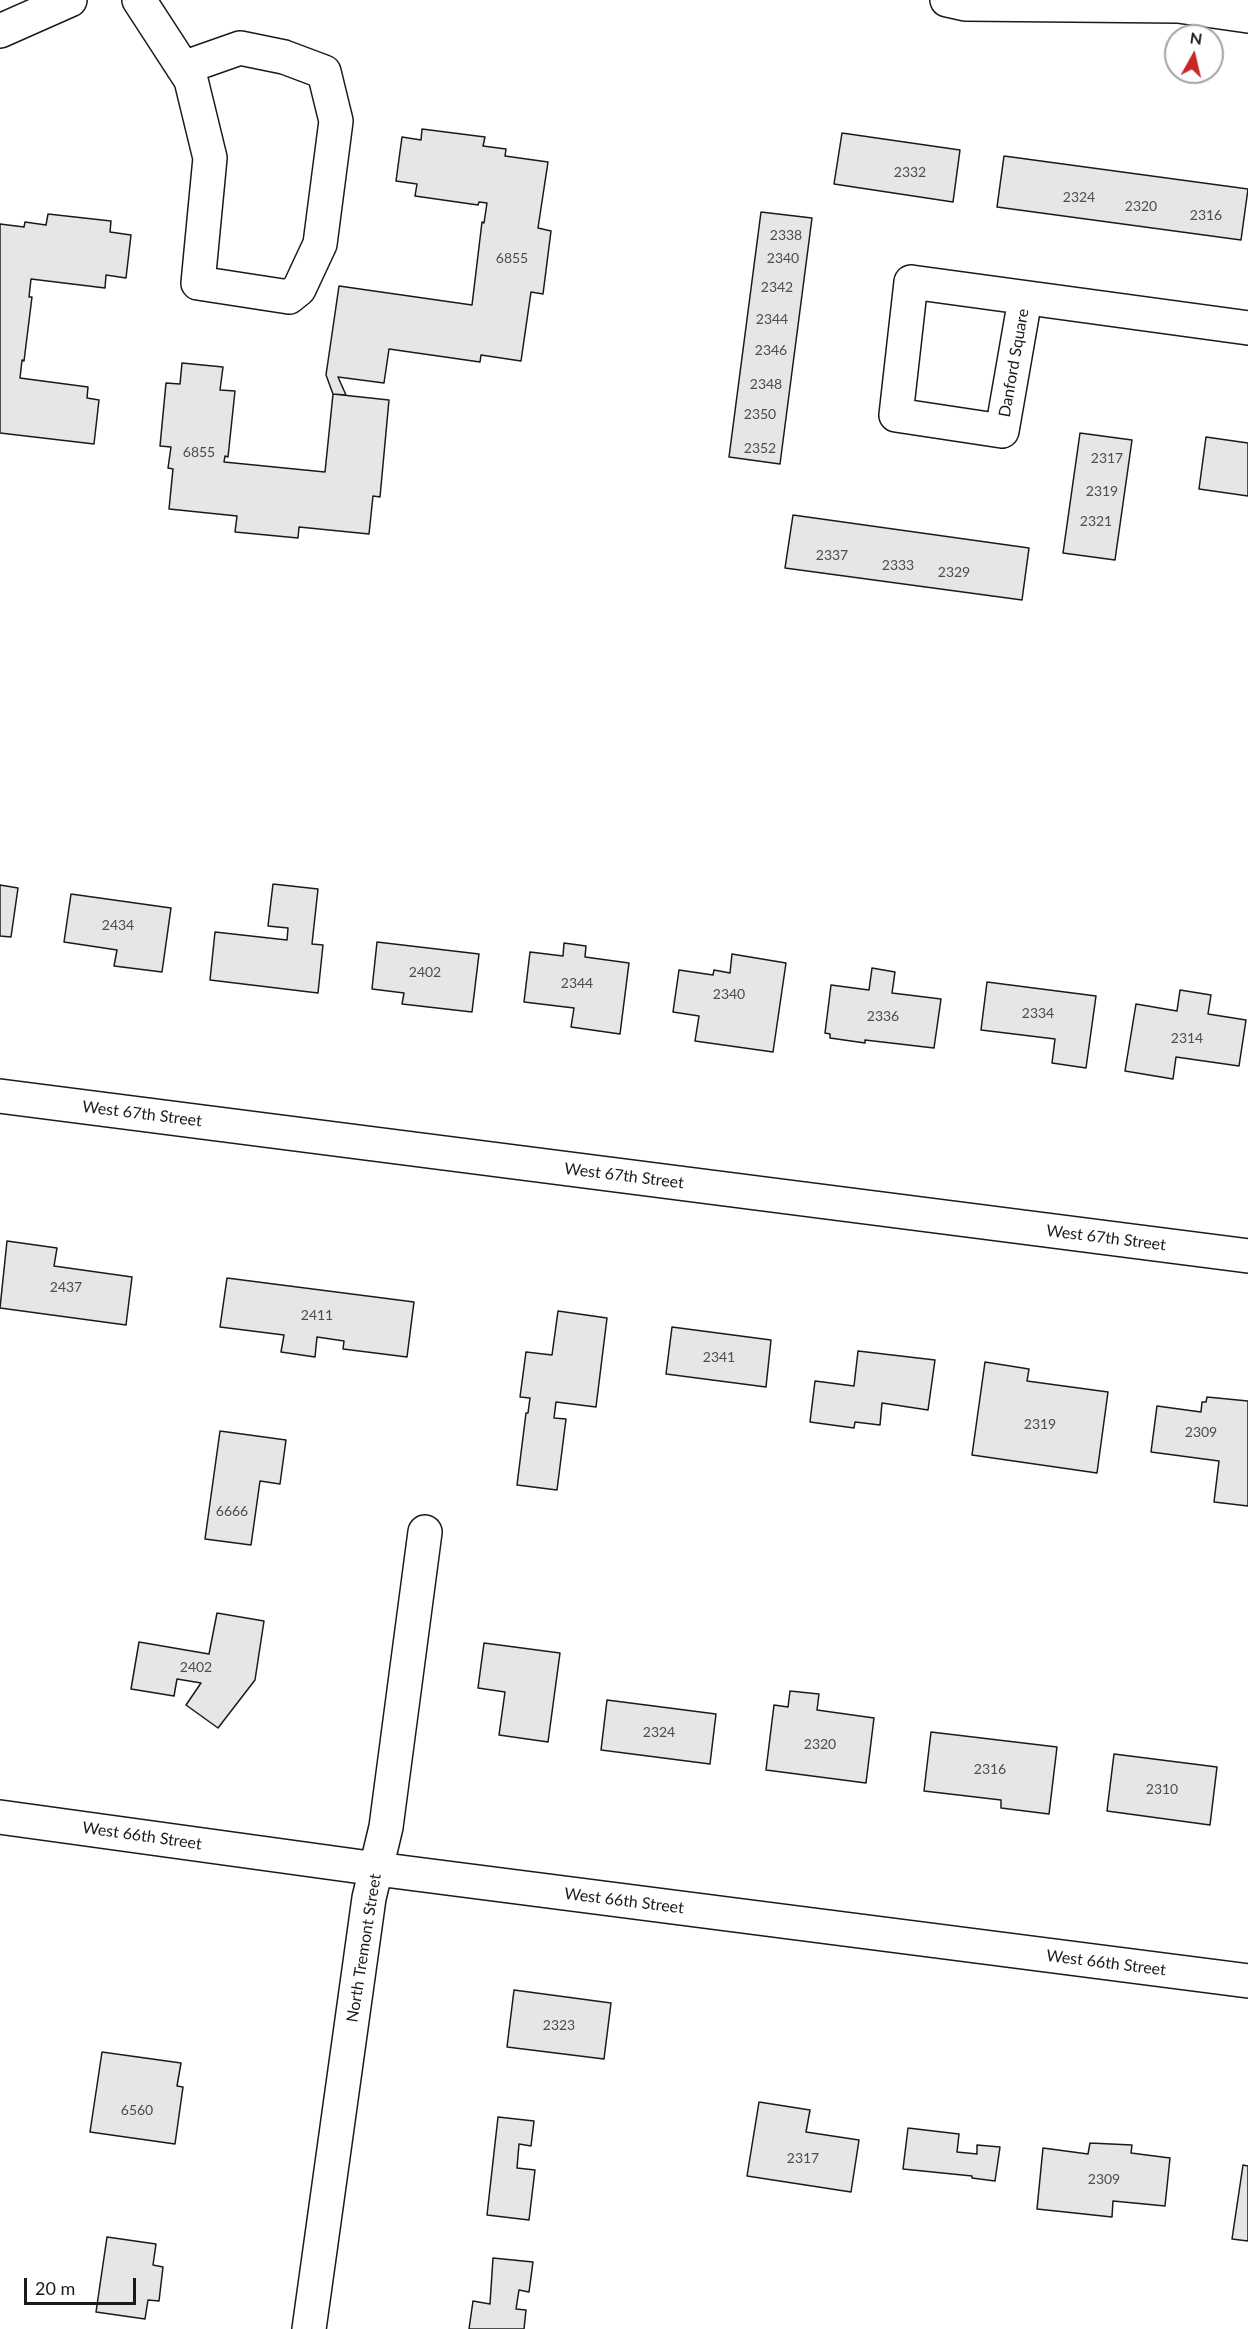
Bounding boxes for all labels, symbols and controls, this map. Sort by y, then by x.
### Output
north arrow [1164,24,1224,84]
text: N [1189,27,1204,48]
house number: 2332 [894,164,926,180]
house number: 2324 [1063,189,1095,205]
house number: 2320 [1125,198,1157,214]
house number: 2316 [1190,207,1222,223]
house number: 2338 [770,227,802,243]
house number: 6855 [496,250,528,266]
house number: 2340 [767,250,799,266]
house number: 2342 [761,279,793,295]
street label: Danford Square [995,307,1033,419]
house number: 2344 [756,311,788,327]
house number: 2346 [755,342,787,358]
house number: 2348 [750,376,782,392]
house number: 2350 [744,406,776,422]
house number: 2352 [744,440,776,456]
house number: 6855 [183,444,215,460]
house number: 2317 [1091,450,1123,466]
house number: 2319 [1086,483,1118,499]
house number: 2321 [1080,513,1112,529]
house number: 2337 [816,547,848,563]
house number: 2333 [882,557,914,573]
house number: 2329 [938,564,970,580]
house number: 2434 [102,917,134,933]
house number: 2402 [409,964,441,980]
house number: 2344 [561,975,593,991]
house number: 2340 [713,986,745,1002]
house number: 2334 [1022,1005,1054,1021]
house number: 2336 [867,1008,899,1024]
house number: 2314 [1171,1030,1203,1046]
street label: West 67th Street [81,1097,203,1131]
street label: West 67th Street [563,1159,685,1193]
street label: West 67th Street [1045,1221,1167,1255]
house number: 2437 [50,1279,82,1295]
house number: 2411 [301,1307,333,1323]
house number: 2341 [703,1349,735,1365]
house number: 2319 [1024,1416,1056,1432]
house number: 2309 [1185,1424,1217,1440]
house number: 6666 [216,1503,248,1519]
house number: 2402 [180,1659,212,1675]
house number: 2324 [643,1724,675,1740]
house number: 2320 [804,1736,836,1752]
house number: 2316 [974,1761,1006,1777]
house number: 2310 [1146,1781,1178,1797]
street label: West 66th Street [81,1818,203,1854]
street label: North Tremont Street [343,1872,385,2024]
street label: West 66th Street [563,1884,685,1918]
street label: West 66th Street [1045,1946,1167,1980]
house number: 2323 [543,2017,575,2033]
house number: 6560 [121,2102,153,2118]
house number: 2317 [787,2150,819,2166]
house number: 2309 [1088,2171,1120,2187]
scale bar [27,2266,140,2304]
text: 20 m [35,2277,75,2299]

